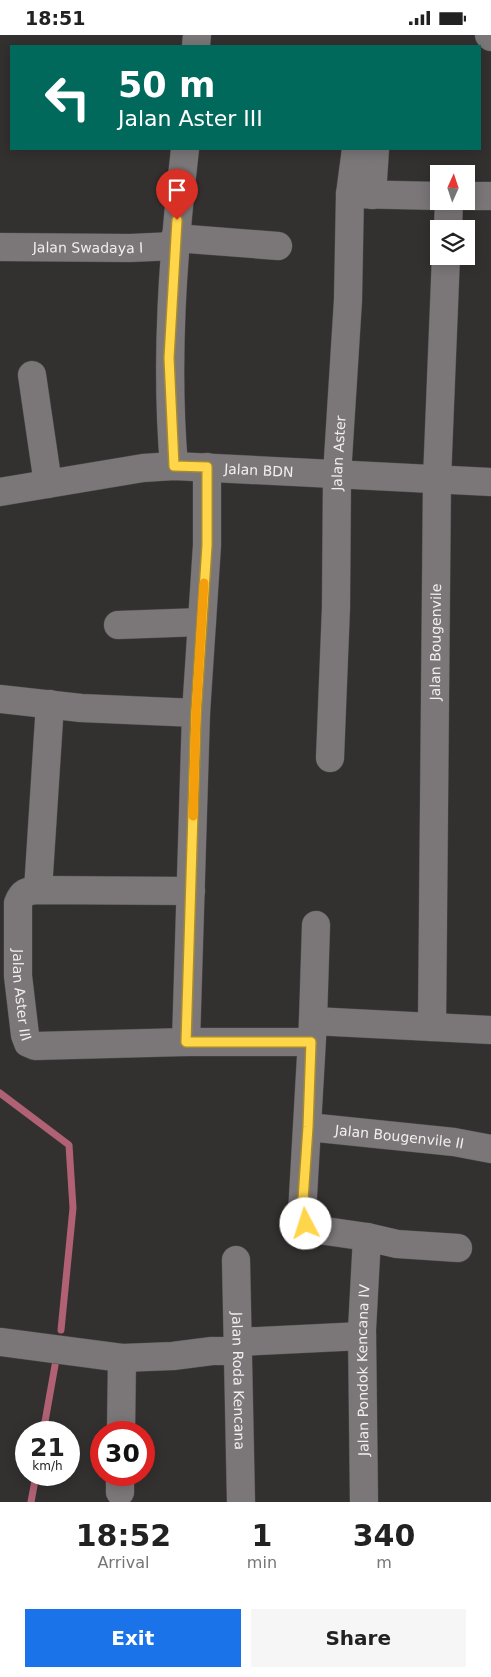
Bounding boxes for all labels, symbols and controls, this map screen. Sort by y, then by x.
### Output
text: 18:51 [25,7,85,29]
icon: left [35,65,100,130]
text: 50 m [118,65,215,105]
text: Jalan Aster III [118,106,263,131]
north arrow [430,165,475,210]
map controls [430,165,475,265]
pin [156,169,198,220]
icon: arrive [163,176,191,204]
button: layers [430,220,475,265]
street label: Jalan Swadaya I [32,239,144,256]
street label: Jalan Aster [329,415,349,492]
street label: Jalan BDN [223,460,294,480]
street label: Jalan Bougenvile [427,584,444,701]
street label: Jalan Aster III [10,948,35,1043]
street label: Jalan Bougenvile II [333,1122,465,1152]
position arrow [279,1197,331,1249]
street label: Jalan Pondok Kencana IV [354,1283,372,1457]
street label: Jalan Roda Kencana [229,1311,248,1450]
speed limit sign: 30 [90,1421,155,1486]
text: 21 [30,1433,65,1462]
text: km/h [32,1459,63,1473]
text: 18:52 [76,1518,171,1553]
text: 1 [251,1518,272,1553]
text: 340 [353,1518,415,1553]
text: Arrival [97,1553,149,1572]
text: min [247,1553,277,1572]
text: m [376,1553,392,1572]
button: Exit [25,1609,241,1667]
button: Share [251,1609,466,1667]

